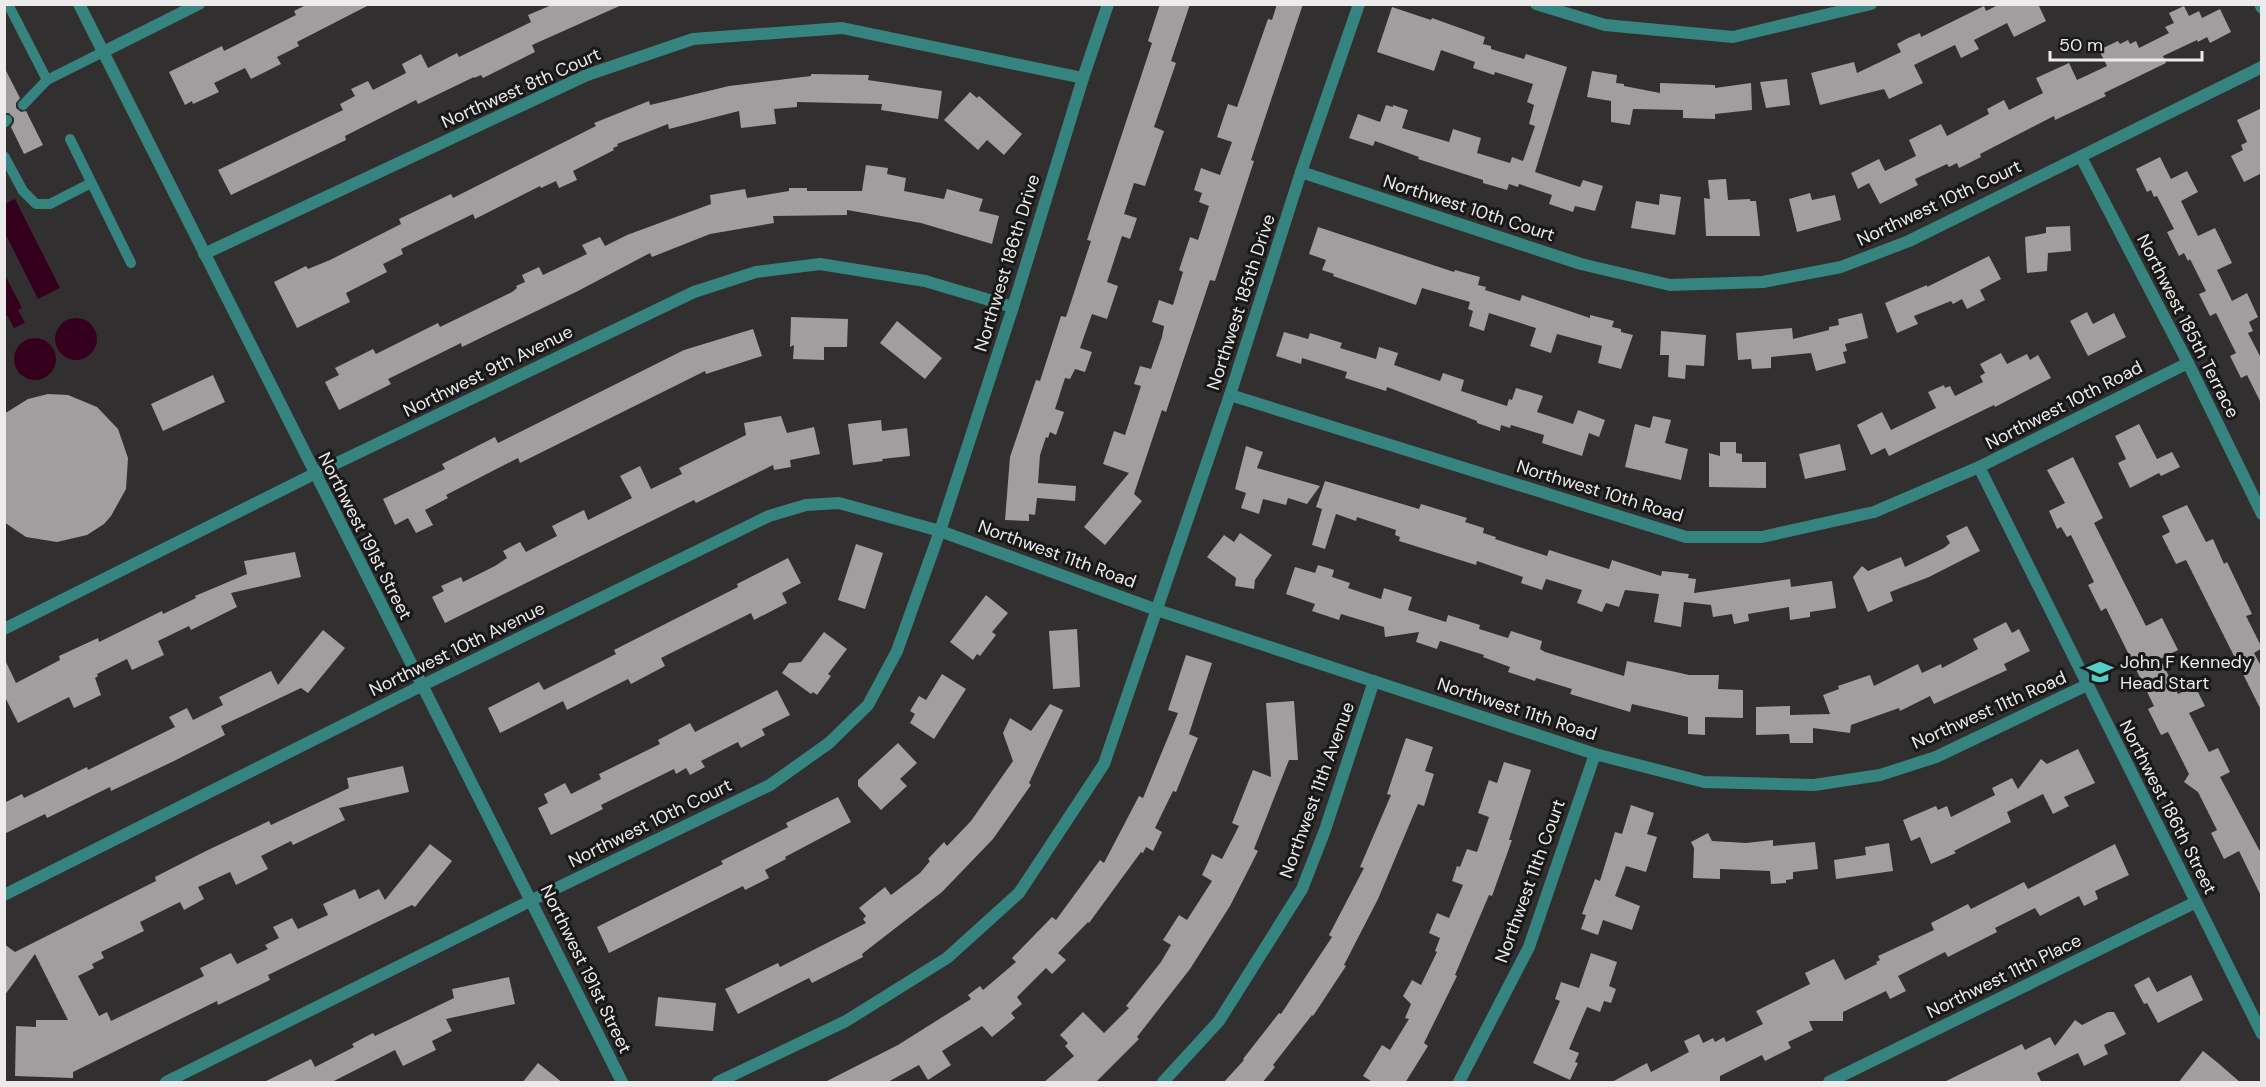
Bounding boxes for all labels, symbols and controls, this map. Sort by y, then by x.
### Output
scale bar [2050,24,2202,62]
text: 50 m [2059,33,2103,57]
street label: Northwest 8th Court [438,42,604,134]
street label: Northwest 10th Court [1853,154,2025,252]
street label: Northwest 10th Court [1380,169,1558,247]
street label: Northwest 186th Drive [969,172,1045,354]
street label: Northwest 185th Drive [1201,211,1281,393]
street label: Northwest 185th Terrace [2131,230,2245,422]
street label: Northwest 9th Avenue [399,319,577,423]
street label: Northwest 10th Road [1981,355,2147,455]
street label: Northwest 191st Street [312,448,418,624]
street label: Northwest 10th Road [1514,454,1686,528]
street label: Northwest 11th Road [975,514,1139,594]
street label: Northwest 10th Avenue [365,596,549,702]
place label: John F Kennedy Head Start [2120,650,2252,695]
school or university icon: John F Kennedy Head Start [2085,657,2115,687]
street label: Northwest 11th Road [1908,665,2070,755]
street label: Northwest 11th Road [1434,672,1600,746]
street label: Northwest 11th Avenue [1274,699,1360,881]
street label: Northwest 186th Street [2114,716,2222,898]
street label: Northwest 10th Court [564,773,736,873]
street label: Northwest 11th Court [1489,796,1571,966]
street label: Northwest 191st Street [535,881,637,1057]
street label: Northwest 11th Place [1923,928,2085,1024]

